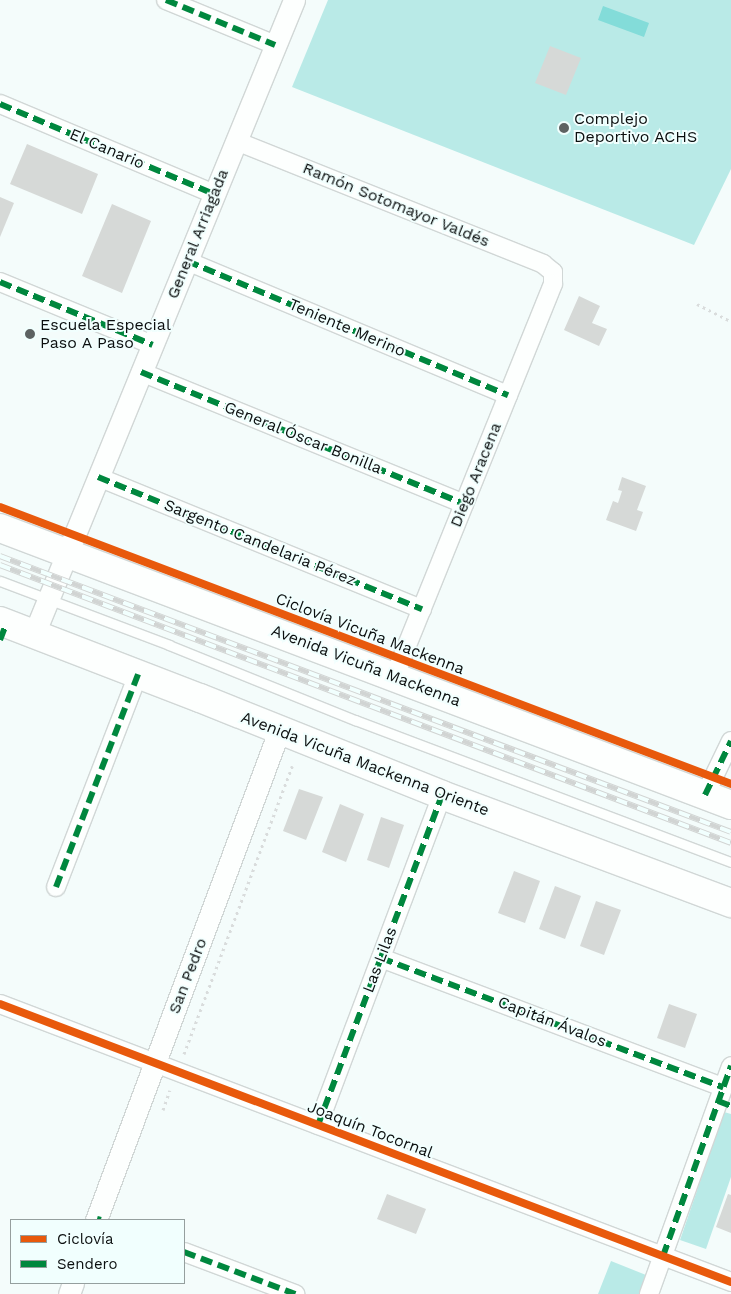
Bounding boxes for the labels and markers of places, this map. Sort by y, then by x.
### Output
place label: Complejo Deportivo ACHS [574,109,698,147]
marker: Complejo Deportivo ACHS [558,122,570,134]
place label: Escuela Especial Paso A Paso [40,315,171,353]
marker: Escuela Especial Paso A Paso [24,328,36,340]

